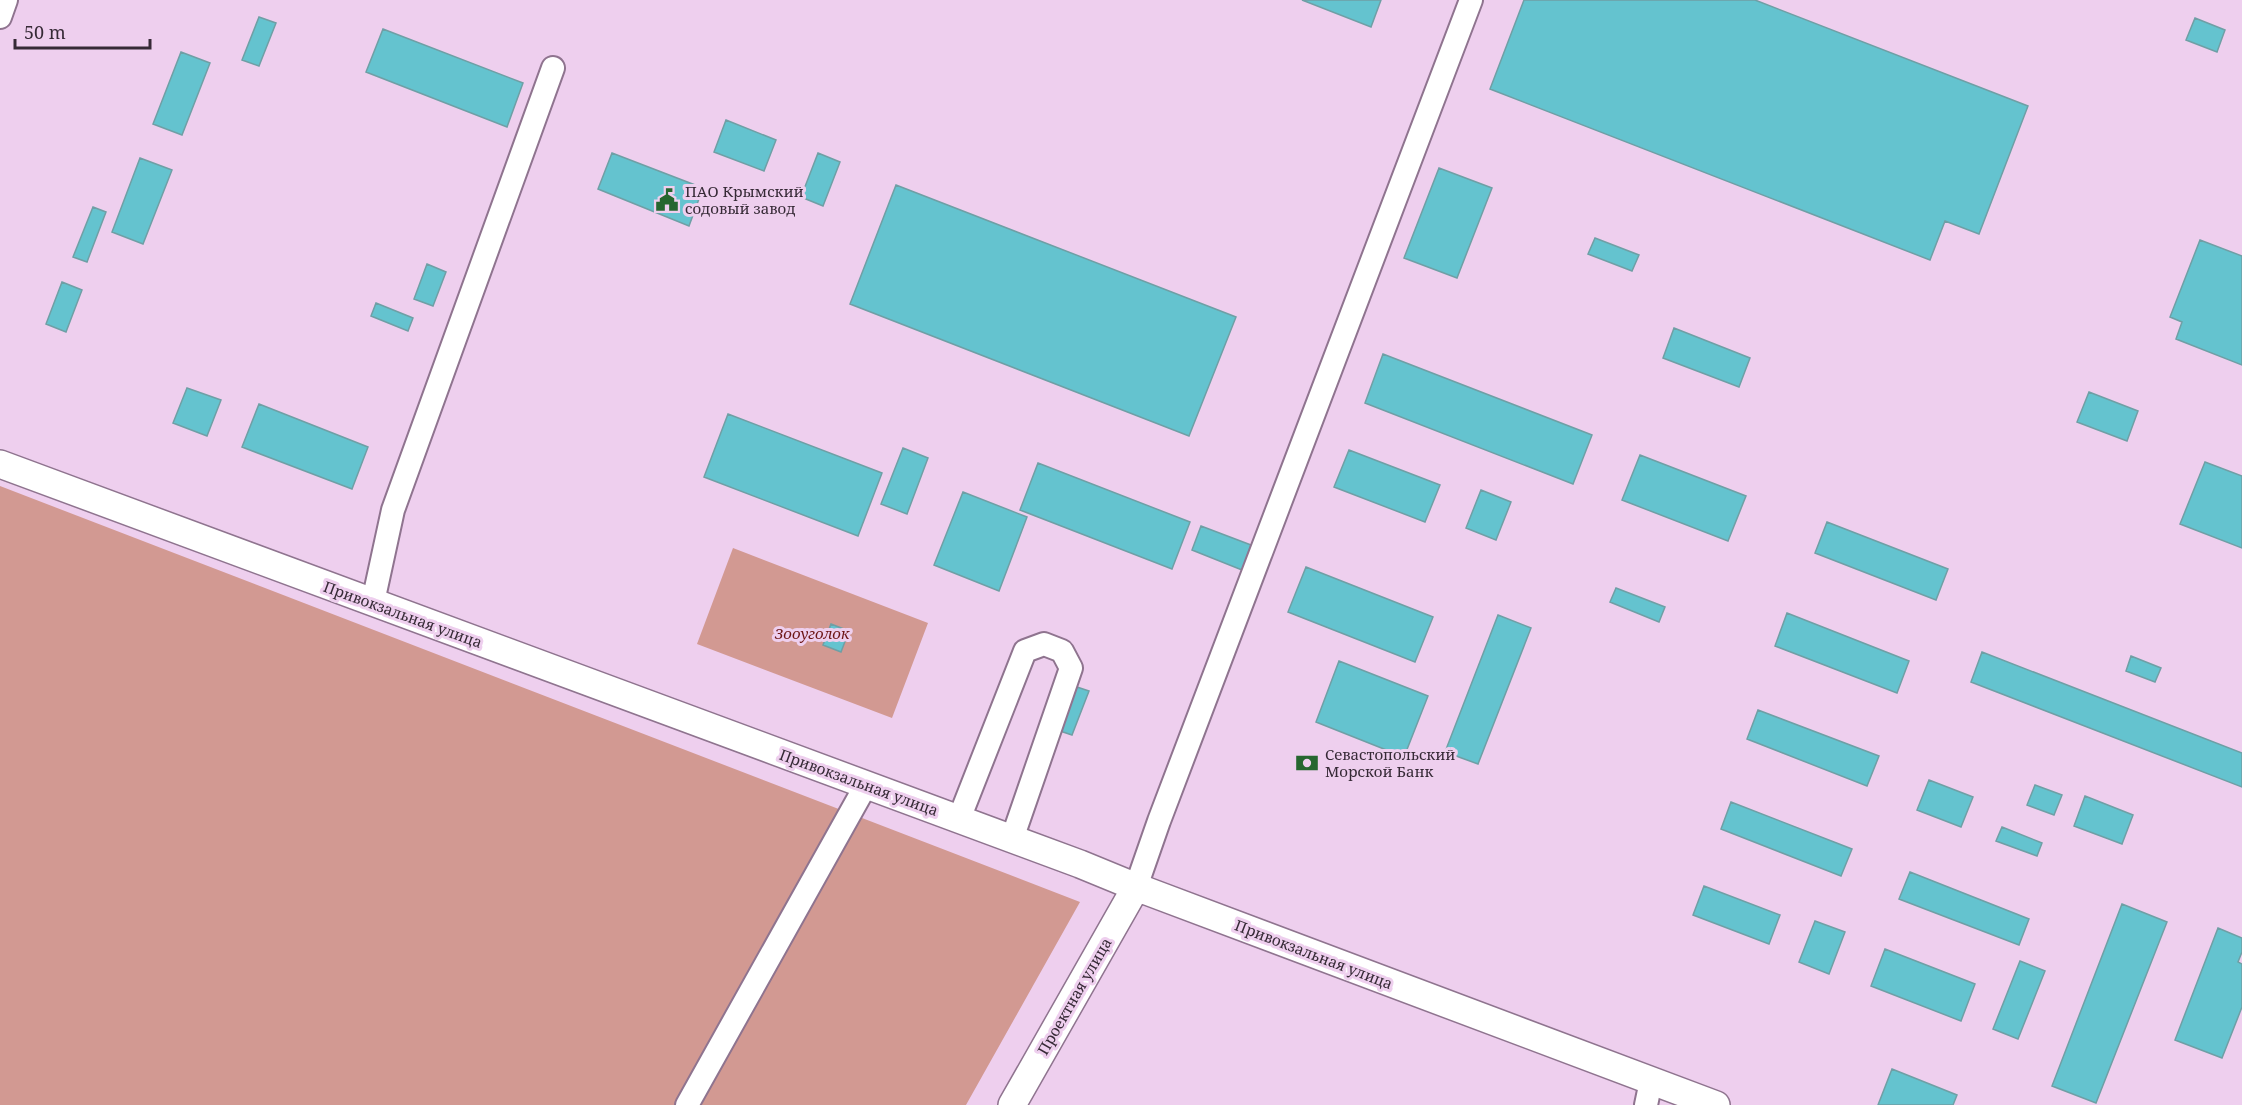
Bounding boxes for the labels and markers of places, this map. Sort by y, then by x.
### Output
place label: ПАО Крымский содовый завод [685,181,804,218]
public building icon: ПАО Крымский содовый завод [654,187,680,213]
place label: Севастопольский Морской Банк [1325,744,1455,781]
bank icon: Севастопольский Морской Банк [1294,750,1320,776]

